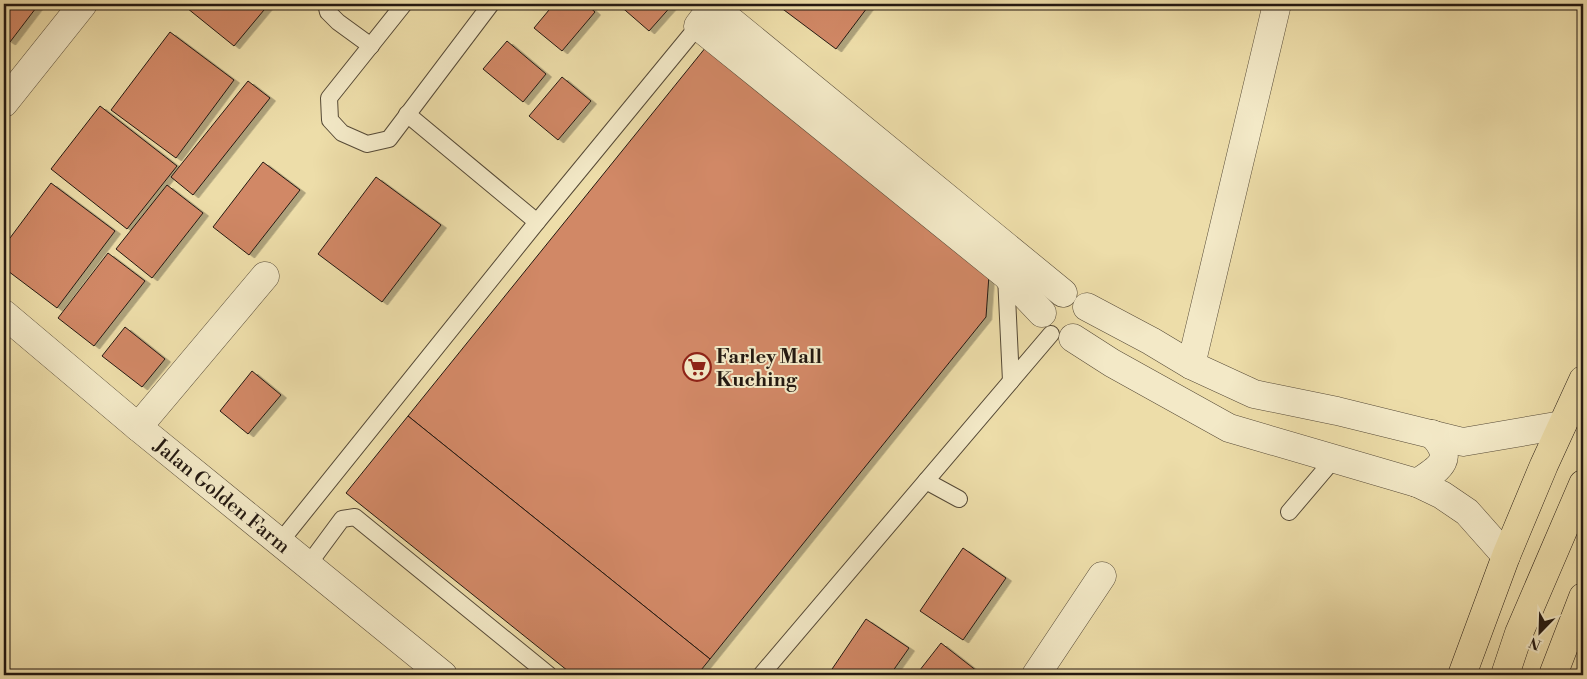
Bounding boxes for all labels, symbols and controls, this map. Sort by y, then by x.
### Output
place label: Farley Mall Kuching [716,345,822,393]
supermarket icon: Farley Mall Kuching [682,352,712,382]
street label: Jalan Golden Farm [147,433,295,560]
north arrow [1514,606,1564,656]
text: N [1527,633,1544,653]

